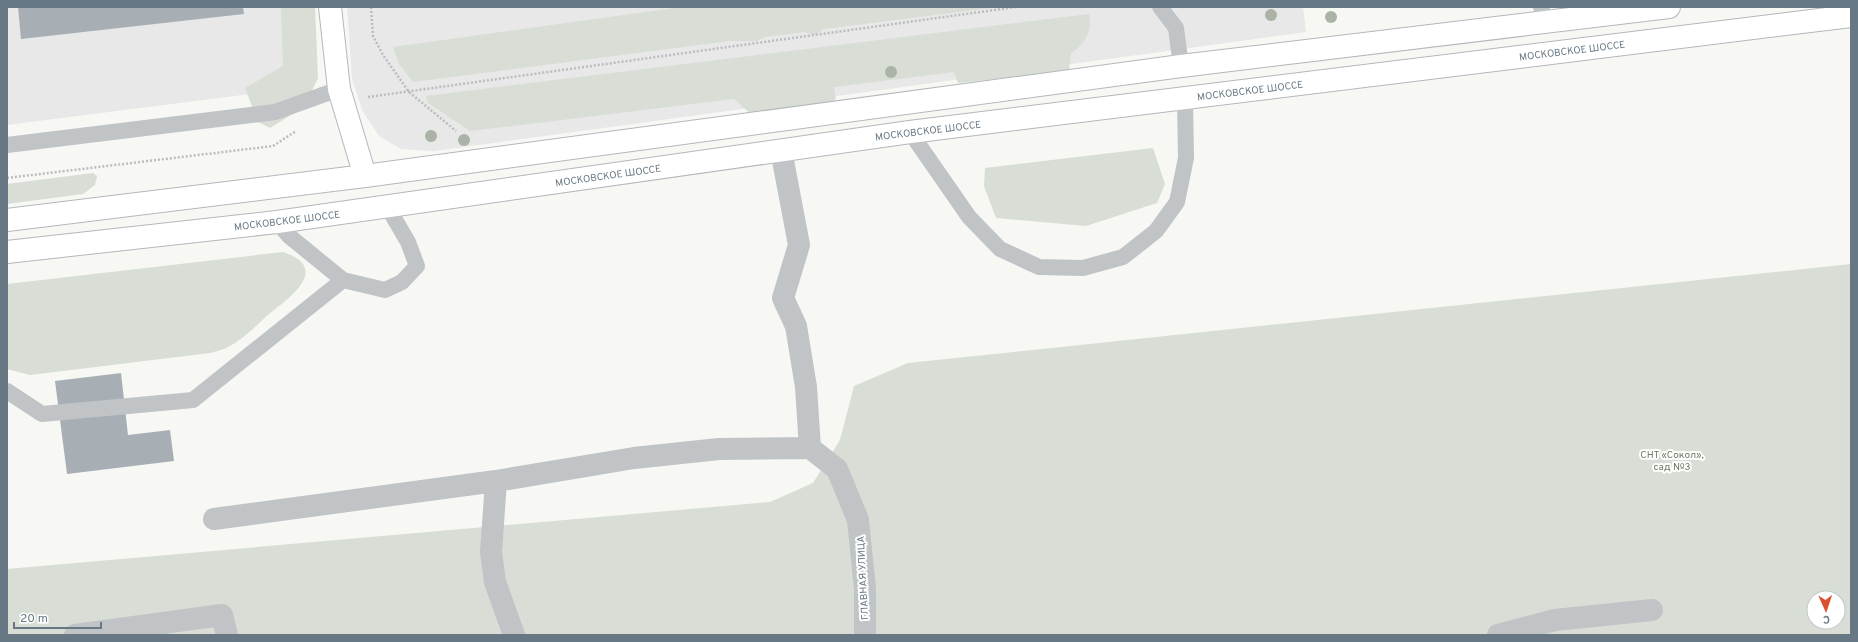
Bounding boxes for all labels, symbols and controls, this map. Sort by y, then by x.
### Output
street label: МОСКОВСКОЕ ШОССЕ [1518,39,1626,64]
street label: МОСКОВСКОЕ ШОССЕ [1196,79,1304,104]
street label: МОСКОВСКОЕ ШОССЕ [874,119,982,144]
street label: МОСКОВСКОЕ ШОССЕ [555,163,662,190]
street label: МОСКОВСКОЕ ШОССЕ [233,209,341,234]
park label: СНТ «Сокол», сад №3 [1640,449,1704,474]
street label: ГЛАВНАЯ УЛИЦА [855,535,872,620]
north arrow [1806,590,1846,630]
scale bar [14,604,101,630]
text: 20 m [20,611,48,627]
text: С [1823,612,1830,626]

